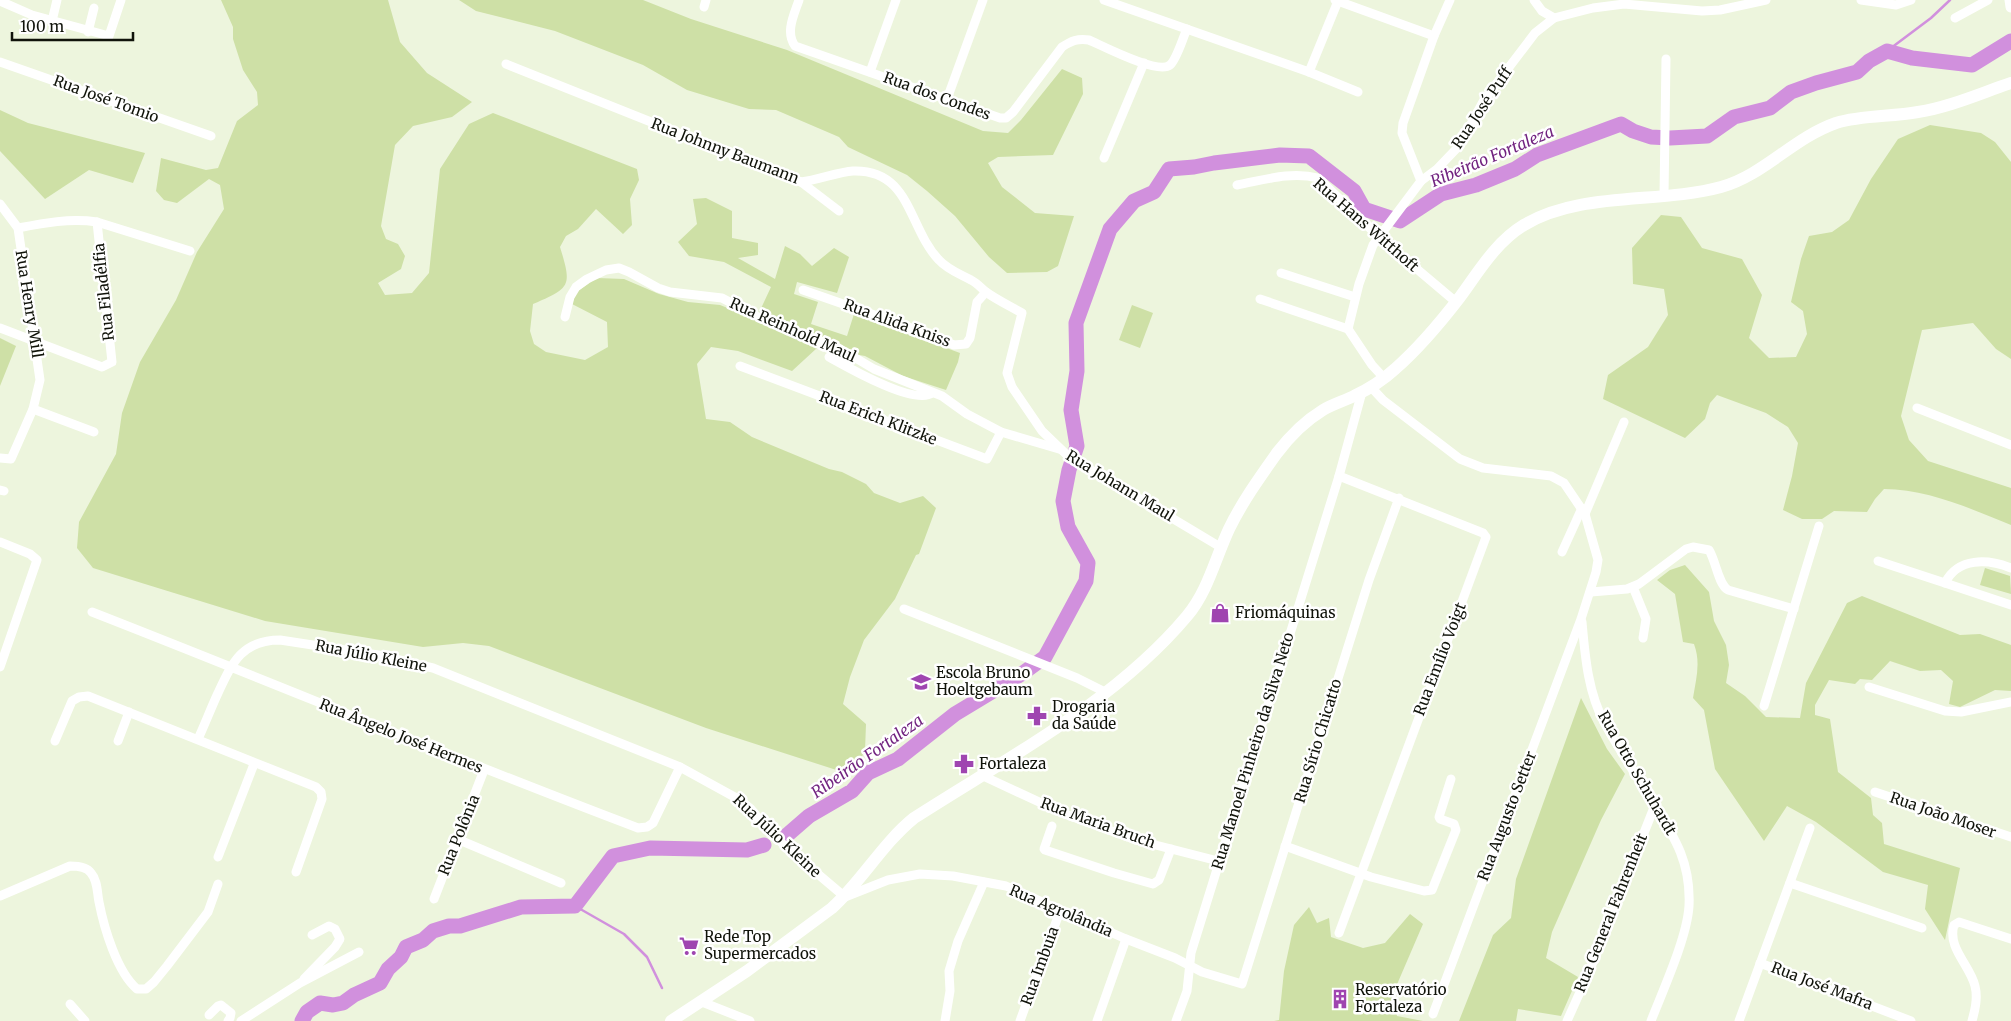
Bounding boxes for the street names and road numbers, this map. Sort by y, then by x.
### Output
street label: Rua José Puff [1447,62,1517,152]
street label: Rua dos Condes [881,67,993,124]
street label: Rua José Tomio [51,71,162,127]
street label: Rua Johnny Baumann [648,114,802,188]
street label: Rua Hans Witthoft [1310,174,1423,276]
street label: Rua Filadélfia [89,242,118,342]
street label: Rua Henry Mill [12,249,47,360]
street label: Rua Reinhold Maul [727,293,860,366]
street label: Rua Alida Kniss [841,294,953,351]
street label: Rua Erich Klitzke [817,386,940,449]
street label: Rua Johann Maul [1063,446,1178,526]
street label: Rua Emílio Voigt [1409,599,1470,718]
street label: Rua Manoel Pinheiro da Silva Neto [1207,630,1298,872]
street label: Rua Júlio Kleine [314,635,429,676]
street label: Rua Sírio Chicatto [1290,676,1346,805]
street label: Rua Ângelo José Hermes [317,693,486,777]
street label: Rua Otto Schuhardt [1594,707,1681,838]
street label: Rua Augusto Setter [1473,748,1540,883]
street label: Rua João Moser [1888,787,1999,842]
street label: Rua Júlio Kleine [729,790,825,881]
street label: Rua Polônia [434,792,483,878]
street label: Rua Maria Bruch [1038,793,1158,852]
street label: Rua General Fahrenheit [1570,830,1651,995]
street label: Rua Agrolândia [1007,880,1116,941]
street label: Rua Imbuia [1016,924,1063,1008]
street label: Rua José Mafra [1769,957,1876,1014]

